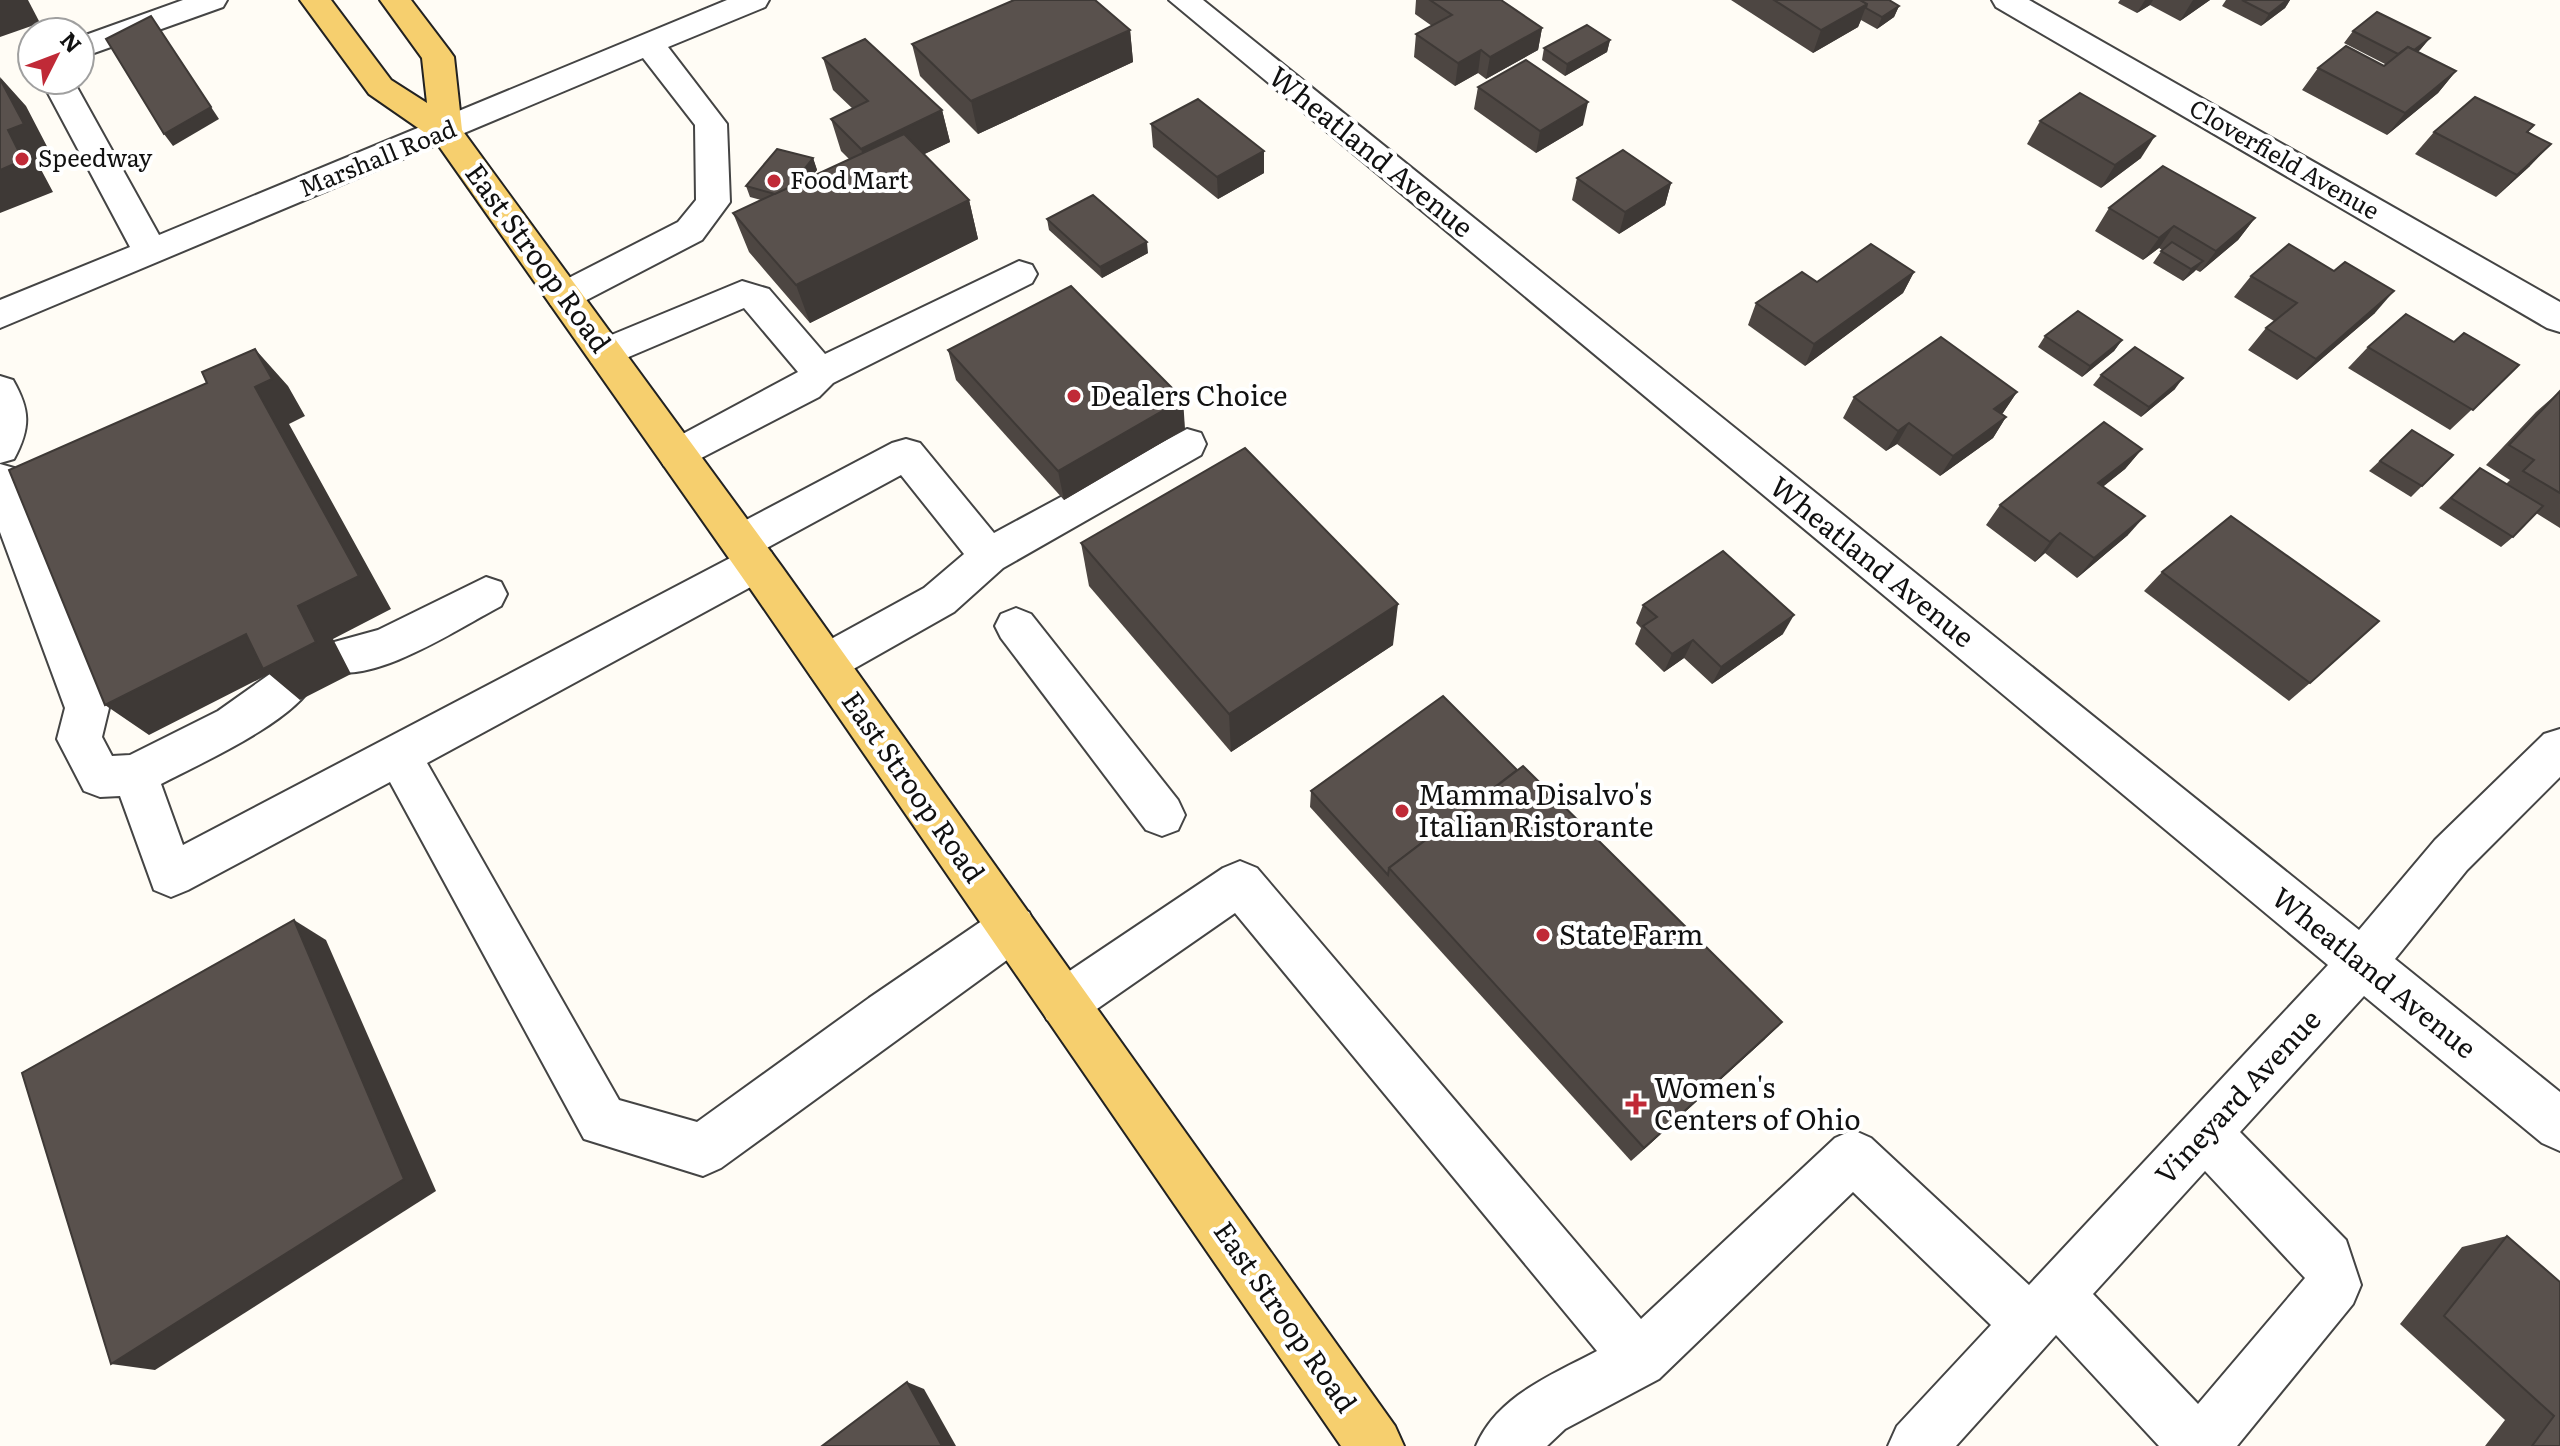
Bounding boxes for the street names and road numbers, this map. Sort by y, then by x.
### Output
street label: Wheatland Avenue [1261,55,1484,246]
street label: Cloverfield Avenue [2184,89,2387,227]
street label: Marshall Road [293,109,461,204]
street label: East Stroop Road [456,153,623,360]
street label: Wheatland Avenue [1762,465,1985,656]
street label: East Stroop Road [833,681,996,890]
street label: Wheatland Avenue [2264,876,2487,1067]
street label: Vineyard Avenue [2144,998,2329,1193]
street label: East Stroop Road [1205,1211,1368,1420]

